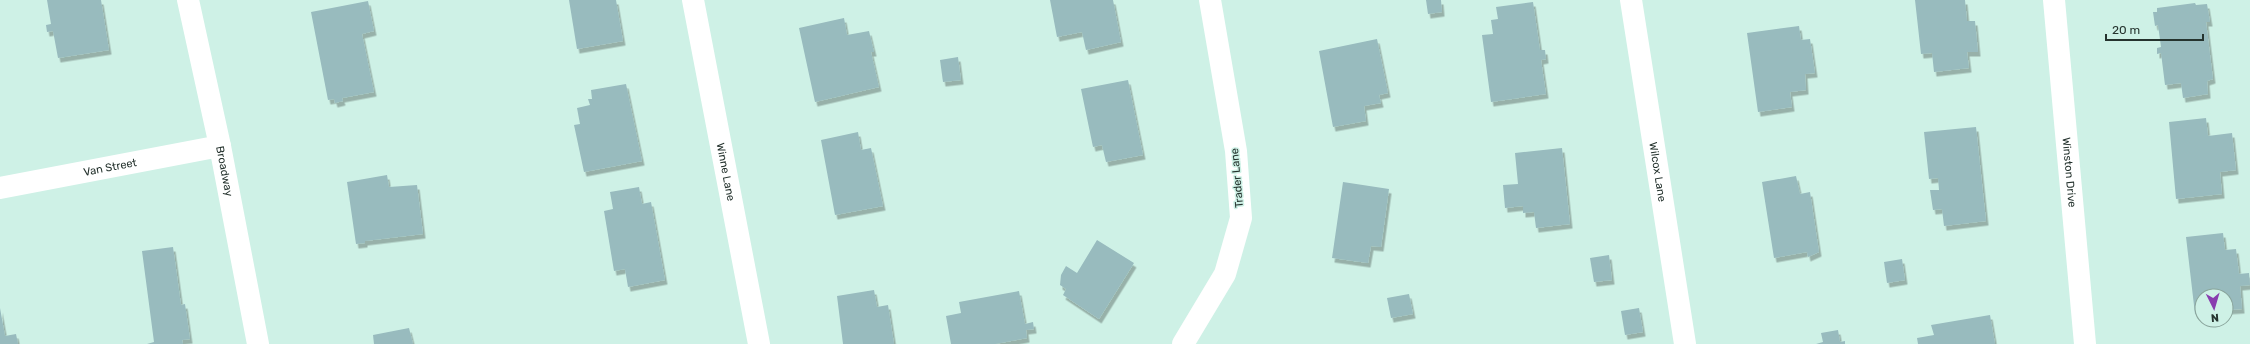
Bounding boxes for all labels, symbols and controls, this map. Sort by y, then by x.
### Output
scale bar [2106,16,2203,42]
text: 20 m [2112,23,2140,37]
street label: Winston Drive [2060,137,2079,208]
street label: Wilcox Lane [1647,141,1669,203]
street label: Winne Lane [714,142,738,202]
street label: Broadway [214,145,236,197]
street label: Trader Lane [1228,148,1246,208]
street label: Van Street [82,155,138,178]
north arrow [2194,288,2234,328]
text: N [2210,311,2219,324]

